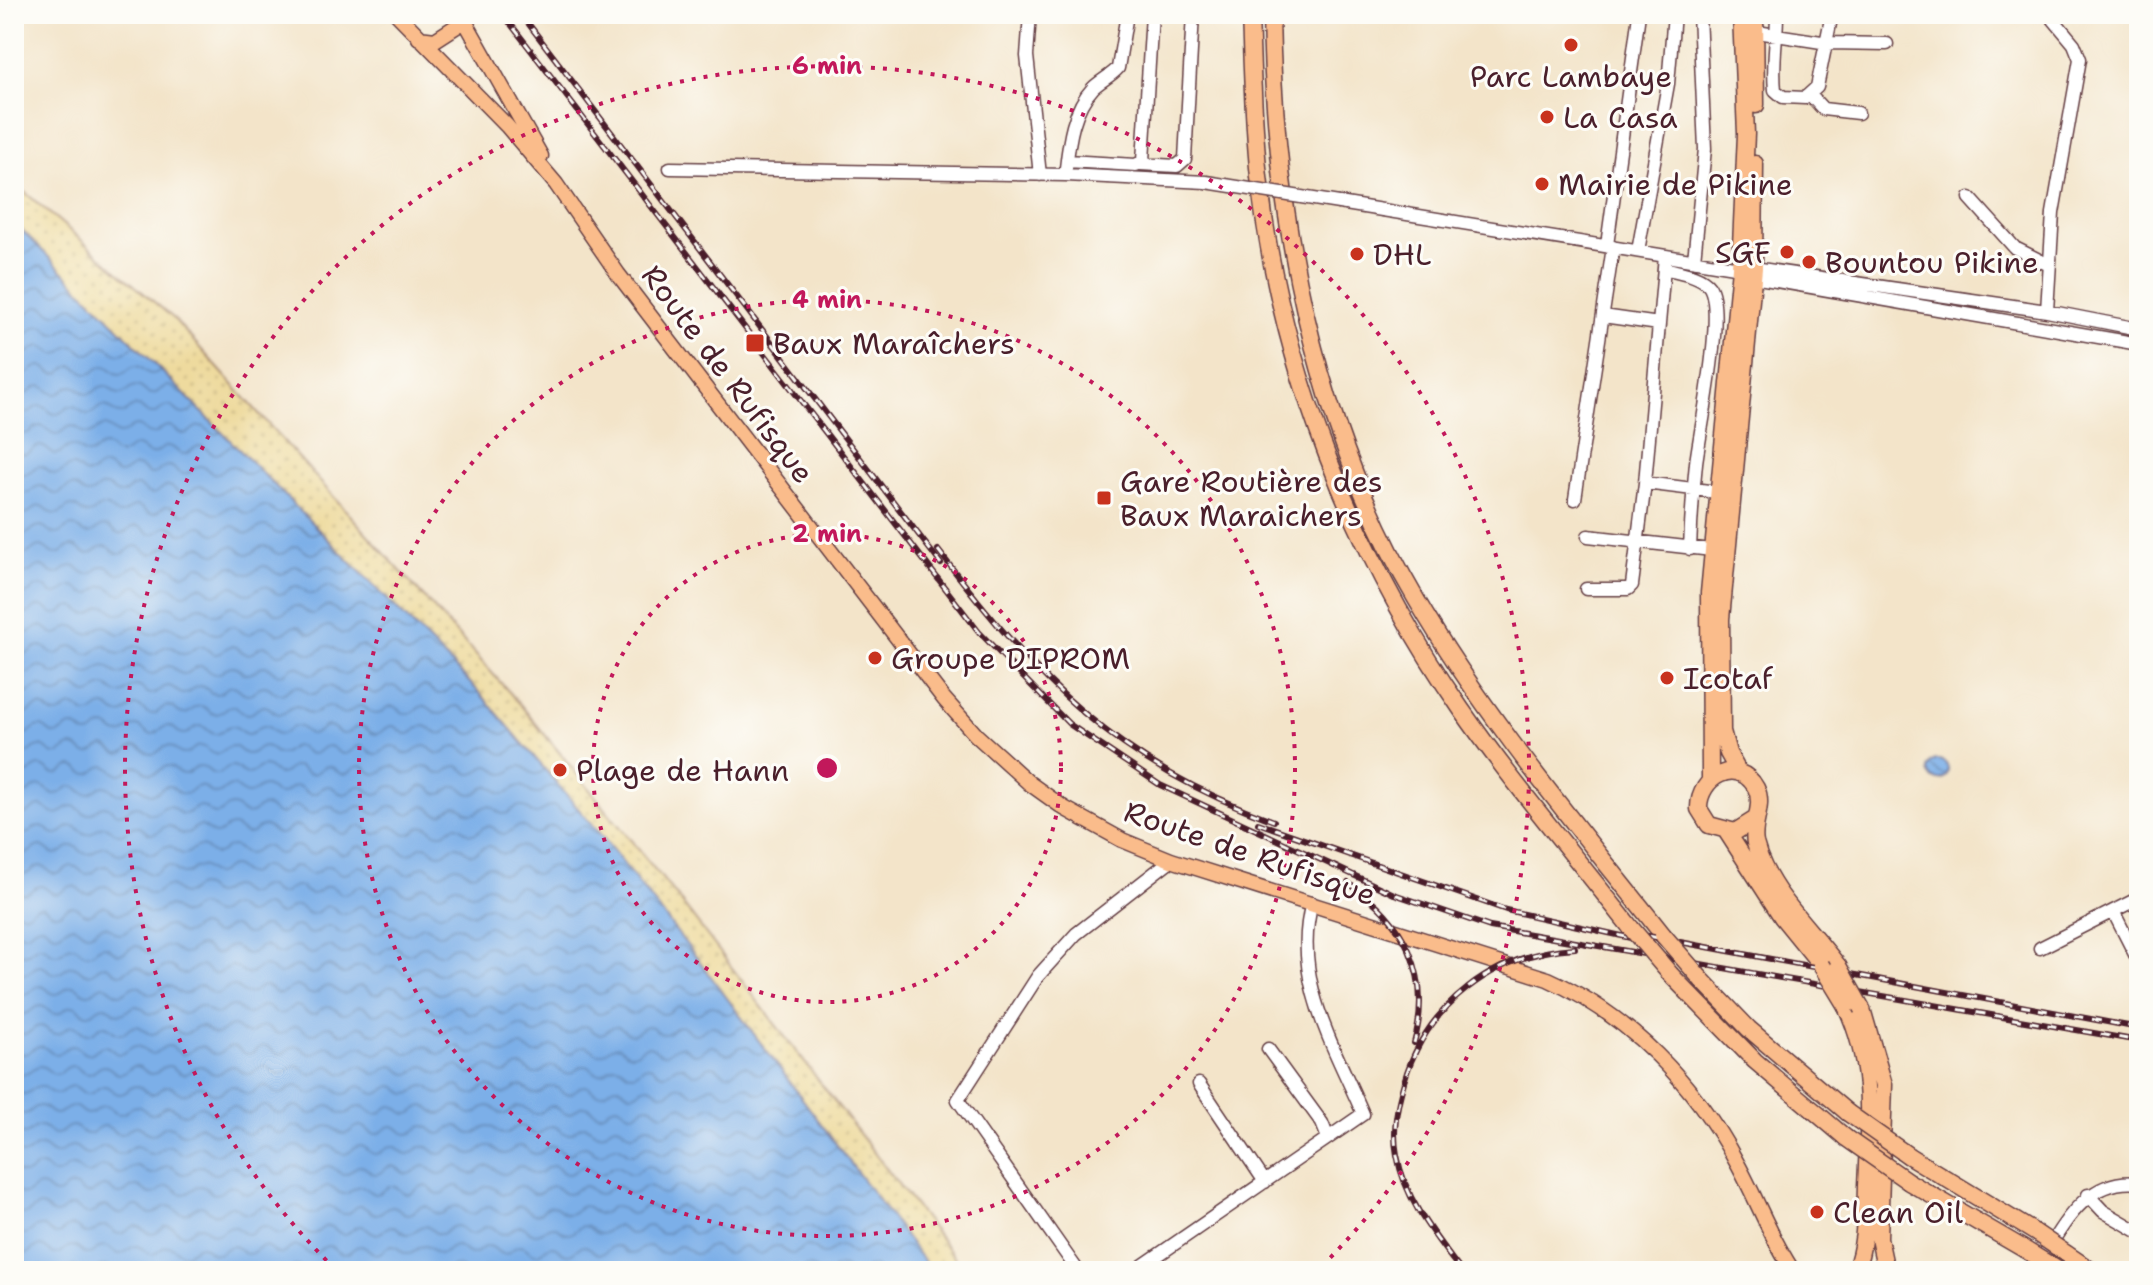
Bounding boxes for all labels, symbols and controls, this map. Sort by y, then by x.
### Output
marker: Parc Lambaye [1562,36,1580,54]
text: 6 min [792,50,862,82]
place label: Parc Lambaye [1470,56,1672,97]
place label: La Casa [1563,97,1678,138]
marker: La Casa [1538,108,1556,126]
place label: Mairie de Pikine [1558,164,1793,205]
marker: Mairie de Pikine [1533,175,1551,193]
place label: SGF [1715,232,1771,273]
place label: DHL [1373,234,1432,275]
place label: Bountou Pikine [1825,242,2039,283]
marker: SGF [1778,243,1796,261]
marker: DHL [1348,245,1366,263]
marker: Bountou Pikine [1800,253,1818,271]
street label: Route de Rufisque [632,256,824,492]
text: 4 min [792,284,862,316]
place label: Baux Maraîchers [773,323,1015,364]
marker: Baux Maraîchers [744,332,766,354]
place label: Gare Routière des Baux Maraichers [1120,461,1383,536]
marker: Gare Routière des Baux Maraichers [1095,489,1113,507]
text: 2 min [792,518,862,550]
place label: Groupe DIPROM [891,638,1130,679]
marker: Groupe DIPROM [866,649,884,667]
place label: Icotaf [1683,658,1774,699]
marker: Icotaf [1658,669,1676,687]
place label: Plage de Hann [576,750,789,791]
centre of rings [813,754,841,782]
marker: Plage de Hann [551,761,569,779]
street label: Route de Rufisque [1119,791,1381,915]
place label: Clean Oil [1833,1192,1963,1233]
marker: Clean Oil [1808,1203,1826,1221]

